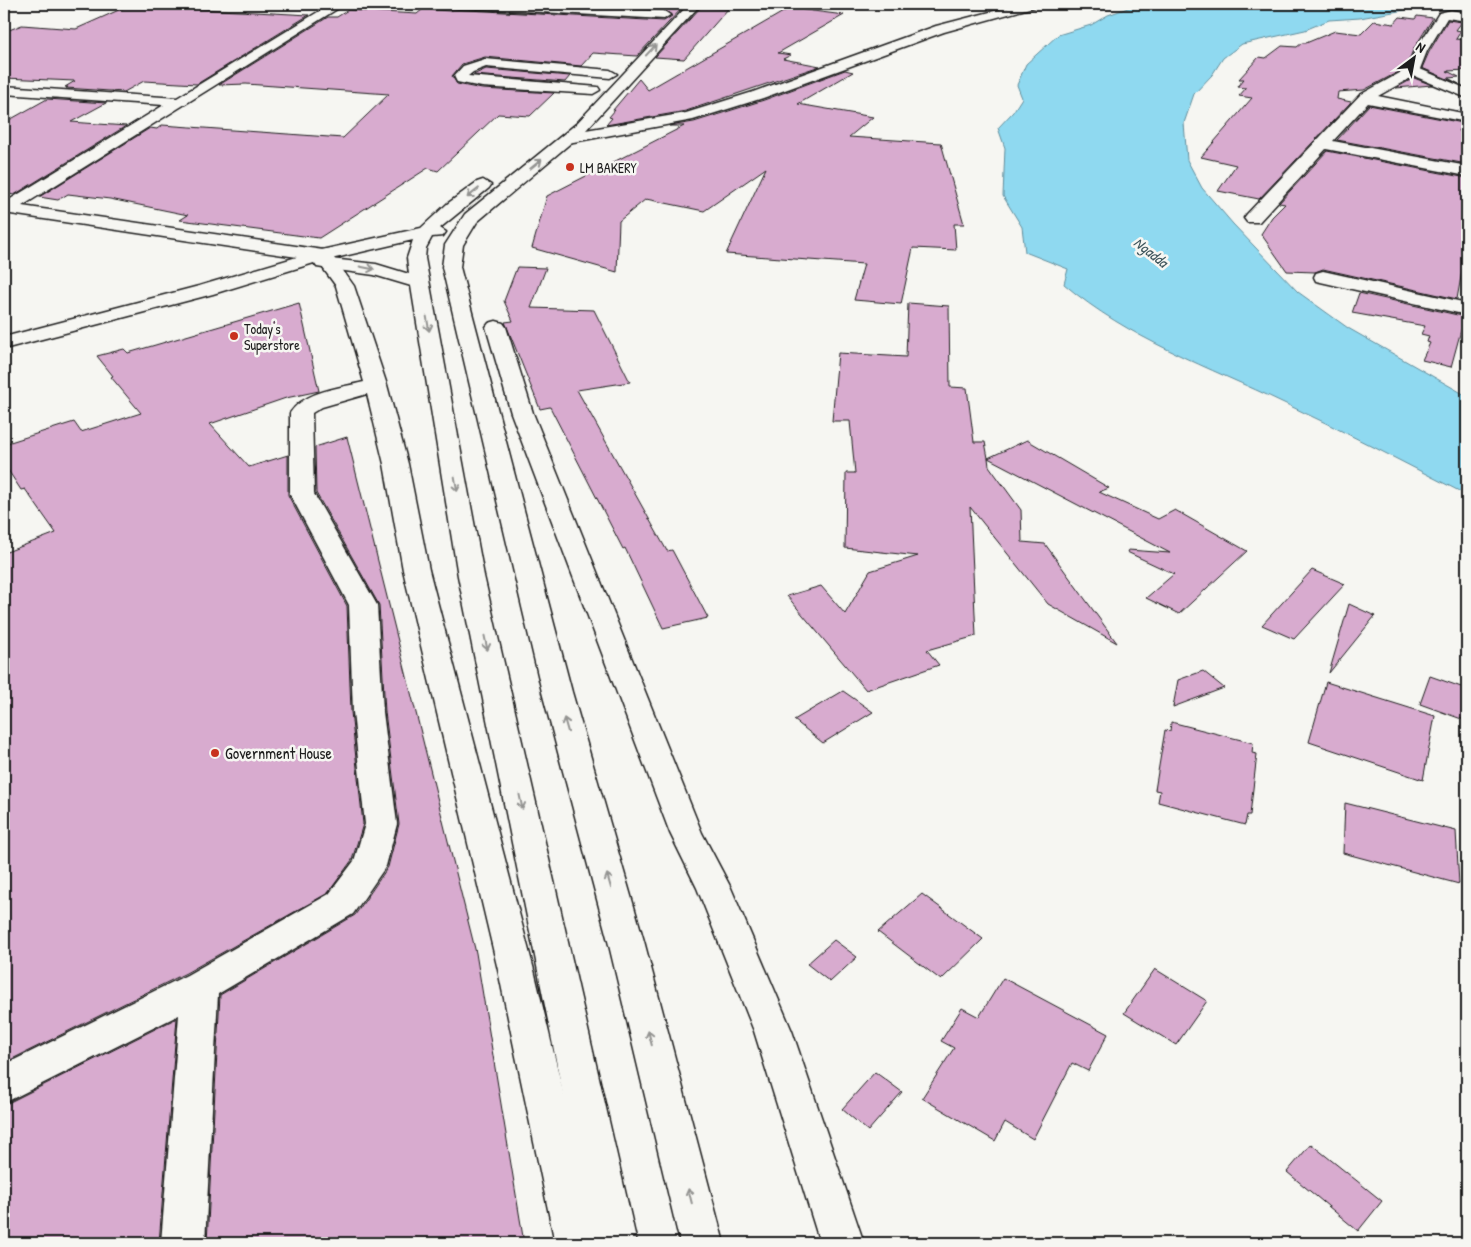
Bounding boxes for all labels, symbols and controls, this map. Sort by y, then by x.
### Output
north arrow [1388,32,1438,82]
text: N [1413,37,1430,57]
one-way arrow [645,44,657,57]
place label: LM BAKERY [580,158,638,177]
one-way arrow [529,159,542,170]
marker: LM BAKERY [564,161,576,173]
one-way arrow [467,187,480,198]
water label: Ngadda [1130,232,1174,273]
one-way arrow [359,264,375,273]
one-way arrow [424,315,433,331]
place label: Today's Superstore [244,319,300,355]
marker: Today's Superstore [228,330,240,342]
one-way arrow [451,475,461,491]
one-way arrow [482,635,491,651]
one-way arrow [561,717,570,733]
place label: Government House [225,742,332,764]
marker: Government House [209,747,221,759]
one-way arrow [516,794,526,810]
one-way arrow [604,874,614,890]
one-way arrow [645,1031,655,1047]
one-way arrow [685,1188,694,1204]

